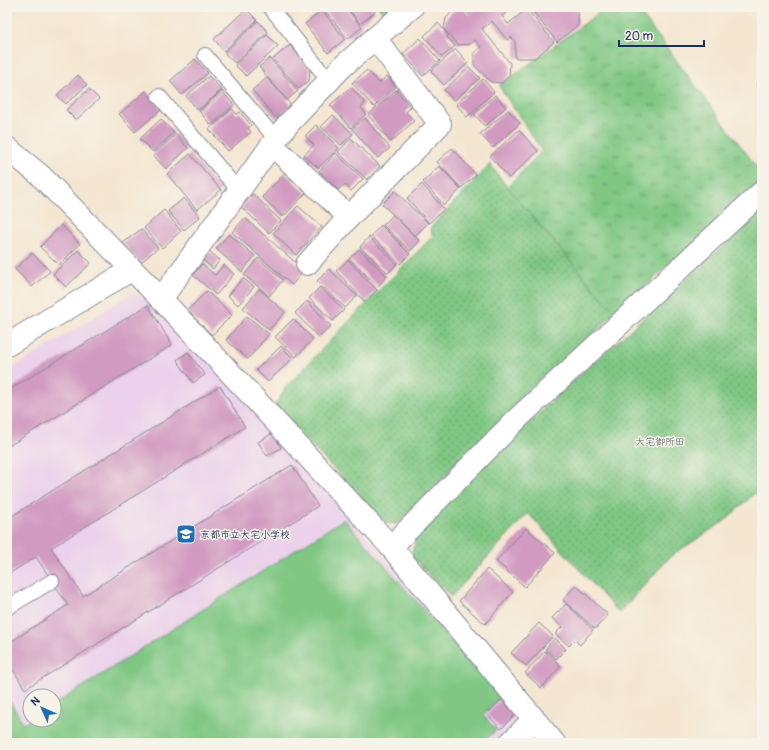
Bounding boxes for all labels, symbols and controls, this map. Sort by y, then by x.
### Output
scale bar [619,22,704,48]
text: 20 m [625,29,654,44]
park label: 大宅御所田 [635,436,685,448]
school or university icon: 京都市立大宅小学校 [175,523,197,545]
place label: 京都市立大宅小学校 [200,529,290,541]
north arrow [22,688,62,728]
text: N [28,694,43,709]

